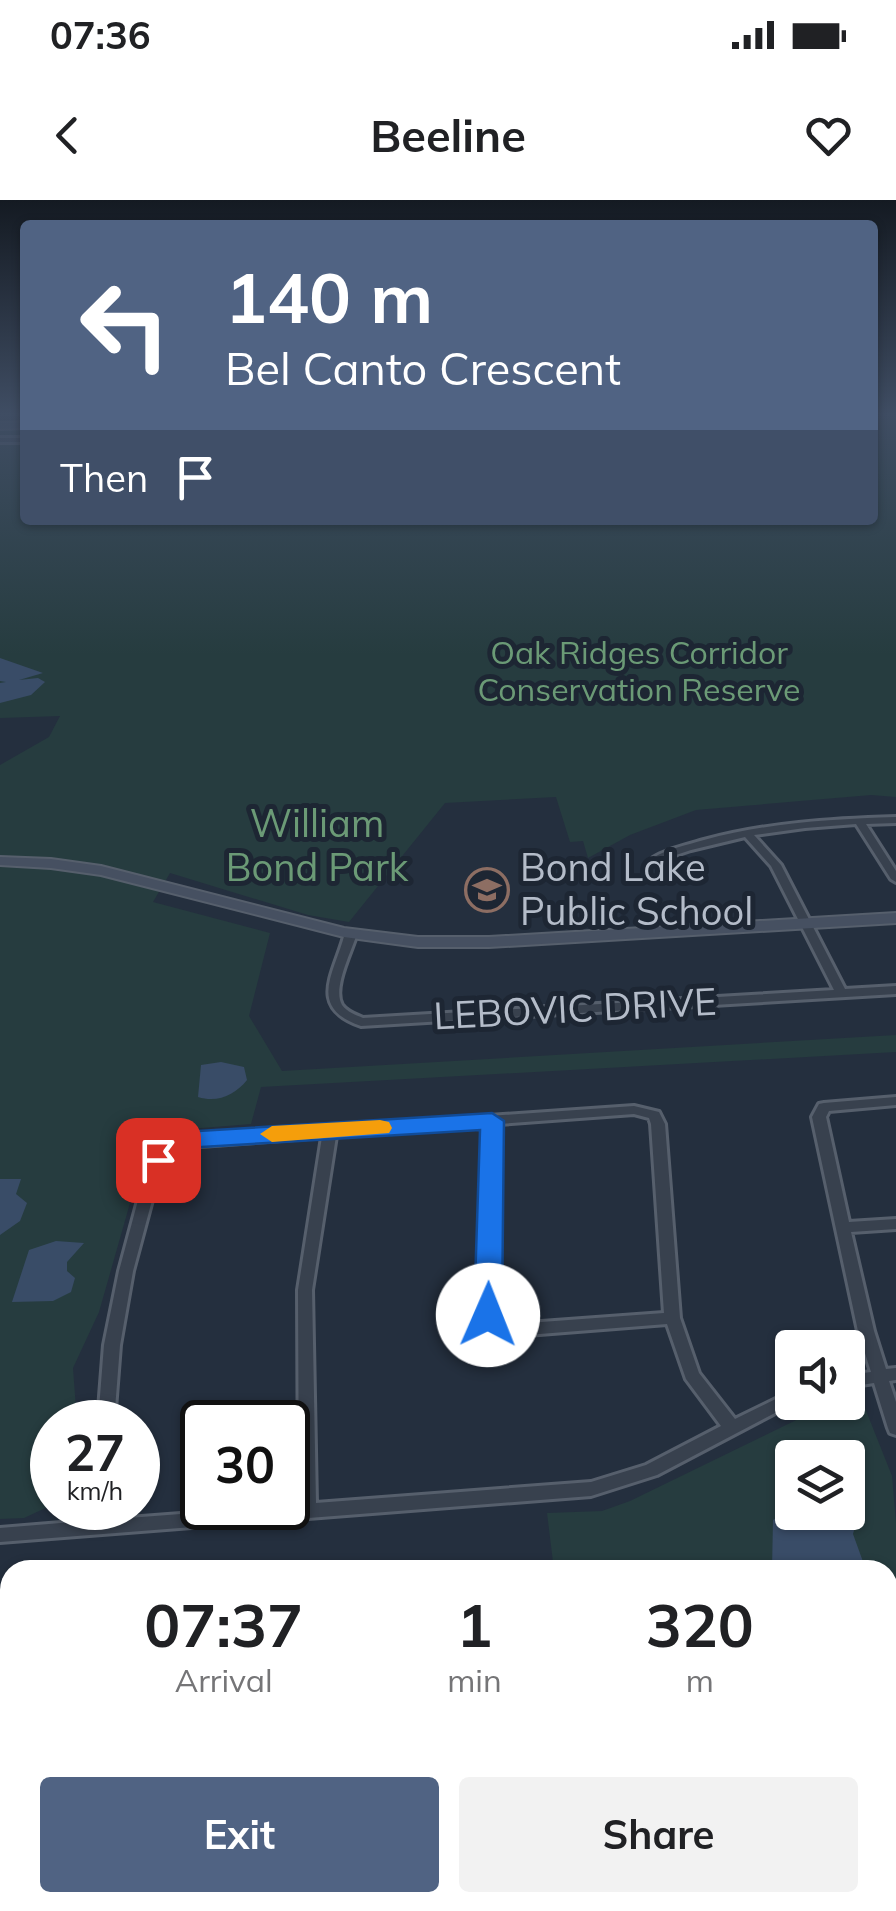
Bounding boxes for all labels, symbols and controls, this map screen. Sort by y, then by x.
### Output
text: 07:36 [50,11,151,59]
text: Beeline [370,107,526,163]
icon: back [40,108,95,163]
icon: heart [801,108,856,163]
text: 140 m [225,253,433,341]
icon: left [60,260,190,390]
text: Bel Canto Crescent [225,340,621,396]
icon: arrive [168,450,223,505]
text: Then [60,454,148,502]
park label: Oak Ridges Corridor Conservation Reserve [478,632,800,709]
park label: William Bond Park [226,799,409,891]
place label: Bond Lake Public School [520,843,753,935]
school or university icon: Bond Lake Public School [464,867,510,913]
street label: LEBOVIC DRIVE [432,977,718,1039]
pin [116,1118,201,1203]
icon: arrive [131,1133,186,1188]
position arrow [436,1263,540,1367]
map controls [775,1330,865,1530]
button: sound [775,1330,865,1420]
speed limit sign: 30 [180,1400,310,1530]
text: 27 [65,1421,125,1484]
button: layers [775,1440,865,1530]
text: km/h [67,1475,123,1506]
text: 07:37 [144,1587,303,1662]
text: 1 [456,1587,492,1662]
text: 320 [646,1587,754,1662]
text: Arrival [175,1660,273,1700]
text: min [447,1660,502,1700]
text: m [686,1660,714,1700]
button: Exit [40,1777,439,1892]
button: Share [459,1777,858,1892]

